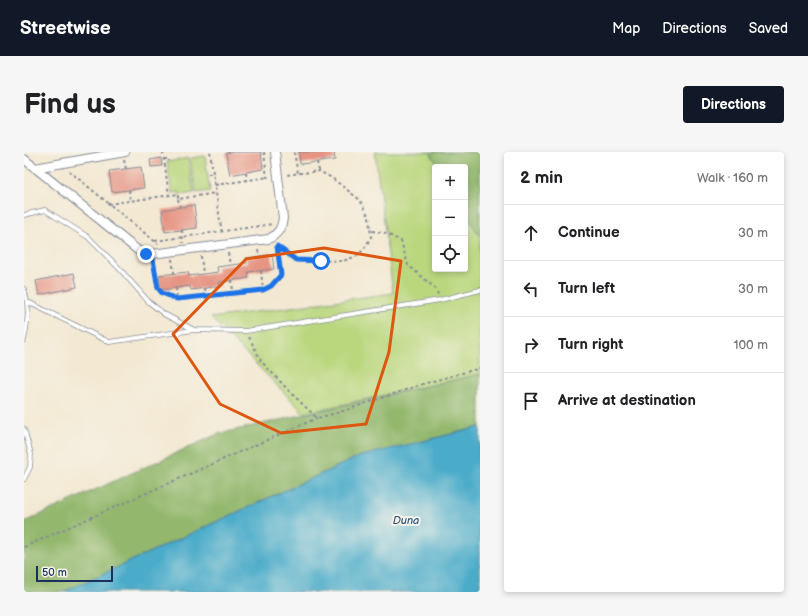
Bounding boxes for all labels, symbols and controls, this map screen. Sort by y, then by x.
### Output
text: Streetwise [20,17,111,40]
text: Map [612,20,640,37]
text: Directions [662,20,727,37]
text: Saved [749,20,788,37]
button: Directions [683,86,784,123]
text: Find us [24,88,116,121]
map controls [432,164,468,272]
button: + [432,164,468,200]
text: 2 min [520,168,563,188]
text: Walk · 160 m [697,170,768,186]
button: − [432,200,468,236]
icon: ahead [520,222,542,244]
text: Continue [558,223,620,242]
text: 30 m [738,225,768,241]
button: locate [432,236,468,272]
route end [137,245,155,263]
route start [312,252,330,270]
icon: left [520,278,542,300]
text: Turn left [558,279,615,298]
text: 30 m [738,281,768,297]
icon: right [520,334,542,356]
text: Turn right [558,335,623,354]
text: 100 m [733,337,768,353]
icon: arrive [520,390,542,412]
text: Arrive at destination [558,391,696,410]
water label: Duna [393,514,419,527]
scale bar [36,564,113,583]
text: 50 m [42,566,67,579]

